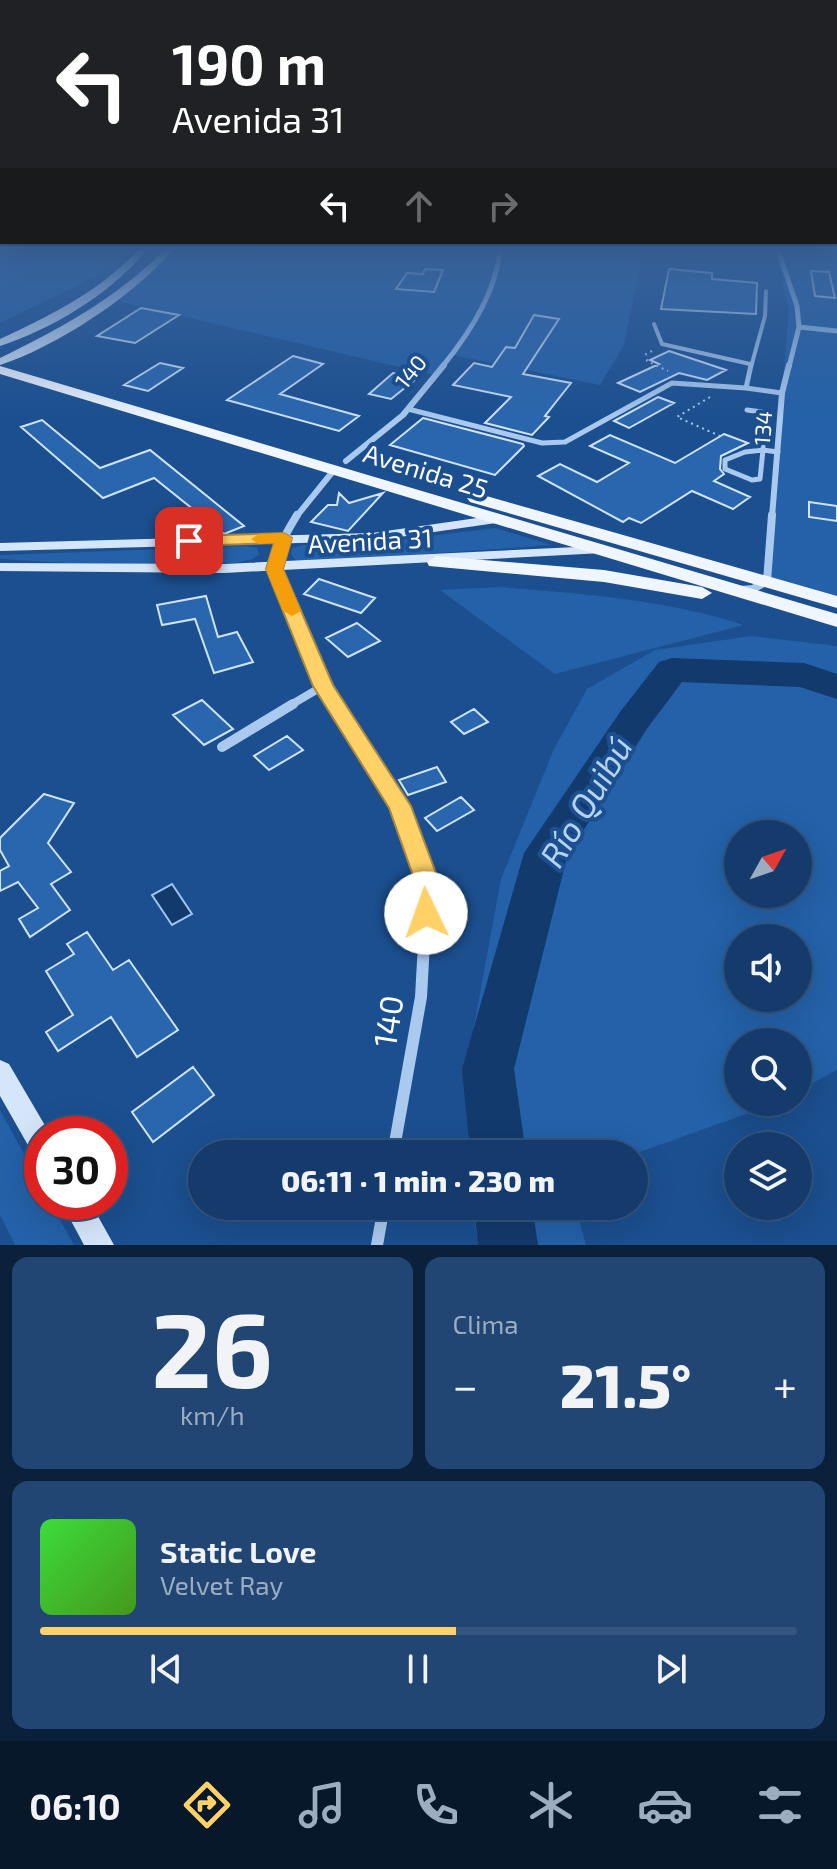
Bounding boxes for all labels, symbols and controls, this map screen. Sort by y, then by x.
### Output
text: 190 m [172,29,326,96]
icon: left [40,32,144,136]
text: Avenida 31 [172,97,344,140]
icon: left [313,184,357,228]
icon: ahead [397,184,441,228]
icon: right [481,184,525,228]
street label: 140 [389,349,431,393]
street label: 134 [748,410,776,446]
street label: Avenida 25 [360,436,492,504]
pin [155,507,223,575]
icon: arrive [167,519,211,563]
street label: Avenida 31 [307,521,433,559]
water label: Río Quibú [530,728,640,874]
north arrow [724,820,812,908]
map controls [724,820,812,1220]
position arrow [384,871,468,955]
button: sound [724,924,812,1012]
street label: 140 [364,992,410,1050]
button: search [724,1028,812,1116]
speed limit sign: 30 [24,1116,128,1220]
button: layers [724,1132,812,1220]
text: 06:11 · 1 min · 230 m [281,1162,555,1198]
text: 26 [151,1284,273,1409]
text: Clima [453,1308,519,1339]
text: 21.5° [560,1348,691,1420]
text: − [453,1358,478,1411]
text: + [773,1358,797,1411]
text: km/h [180,1399,245,1430]
text: Static Love [160,1533,316,1569]
text: Velvet Ray [160,1569,283,1600]
icon: previous [144,1647,188,1691]
icon: pause [396,1647,440,1691]
icon: next [649,1647,693,1691]
icon: directions [179,1777,235,1833]
icon: music [294,1777,350,1833]
icon: phone [408,1777,464,1833]
icon: climate [523,1777,579,1833]
icon: car [637,1777,693,1833]
icon: filters [752,1777,808,1833]
text: 06:10 [29,1784,121,1827]

